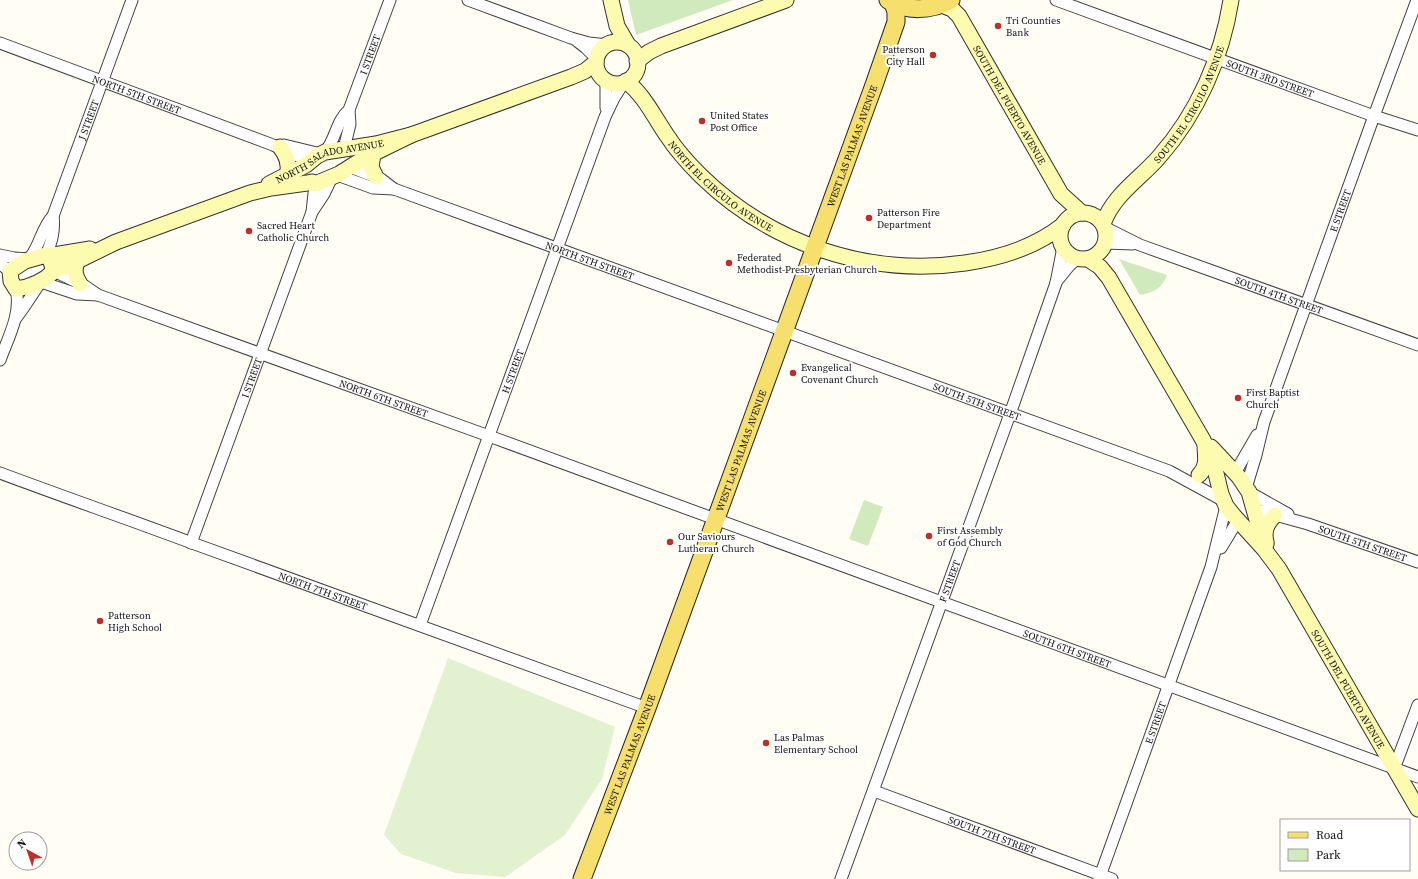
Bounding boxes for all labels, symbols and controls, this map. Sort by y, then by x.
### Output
place label: Tri Counties Bank [1006,14,1061,39]
marker: Tri Counties Bank [993,21,1003,31]
street label: I STREET [357,33,384,77]
place label: Patterson City Hall [882,43,925,68]
street label: SOUTH DEL PUERTO AVENUE [970,43,1049,167]
street label: SOUTH EL CIRCULO AVENUE [1151,44,1227,166]
marker: Patterson City Hall [928,50,938,60]
street label: SOUTH 3RD STREET [1225,57,1316,100]
street label: NORTH 5TH STREET [91,72,183,117]
street label: WEST LAS PALMAS AVENUE [824,84,880,209]
street label: J STREET [75,98,102,143]
place label: United States Post Office [710,109,768,134]
marker: United States Post Office [697,116,707,126]
street label: NORTH SALADO AVENUE [274,136,385,187]
street label: NORTH EL CIRCULO AVENUE [665,138,775,234]
street label: E STREET [1327,188,1354,234]
place label: Patterson Fire Department [877,206,940,231]
marker: Patterson Fire Department [864,213,874,223]
place label: Sacred Heart Catholic Church [257,219,329,244]
marker: Sacred Heart Catholic Church [244,226,254,236]
street label: NORTH 5TH STREET [543,239,636,283]
place label: Federated Methodist-Presbyterian Church [737,251,877,276]
marker: Federated Methodist-Presbyterian Church [724,258,734,268]
street label: SOUTH 4TH STREET [1233,274,1325,317]
street label: H STREET [499,348,527,395]
street label: I STREET [239,356,265,400]
place label: Evangelical Covenant Church [801,361,878,386]
marker: Evangelical Covenant Church [788,368,798,378]
street label: NORTH 6TH STREET [337,377,430,420]
street label: SOUTH 5TH STREET [931,380,1022,424]
place label: First Baptist Church [1246,386,1300,411]
street label: WEST LAS PALMAS AVENUE [713,388,769,513]
marker: First Baptist Church [1233,393,1243,403]
street label: SOUTH 5TH STREET [1317,522,1408,565]
place label: First Assembly of God Church [937,524,1004,549]
place label: Our Saviours Lutheran Church [678,530,754,555]
marker: First Assembly of God Church [924,531,934,541]
marker: Our Saviours Lutheran Church [665,537,675,547]
street label: F STREET [936,558,963,604]
street label: NORTH 7TH STREET [277,569,369,613]
place label: Patterson High School [108,609,162,634]
marker: Patterson High School [95,616,105,626]
street label: SOUTH 6TH STREET [1022,627,1113,671]
street label: SOUTH DEL PUERTO AVENUE [1308,627,1388,751]
street label: WEST LAS PALMAS AVENUE [601,693,658,817]
street label: E STREET [1142,700,1169,746]
place label: Las Palmas Elementary School [774,731,858,756]
marker: Las Palmas Elementary School [761,738,771,748]
street label: SOUTH 7TH STREET [946,813,1038,857]
legend [1280,819,1410,871]
text: Road [1316,827,1343,843]
north arrow [8,831,48,871]
text: N [14,835,30,852]
text: Park [1316,847,1341,863]

